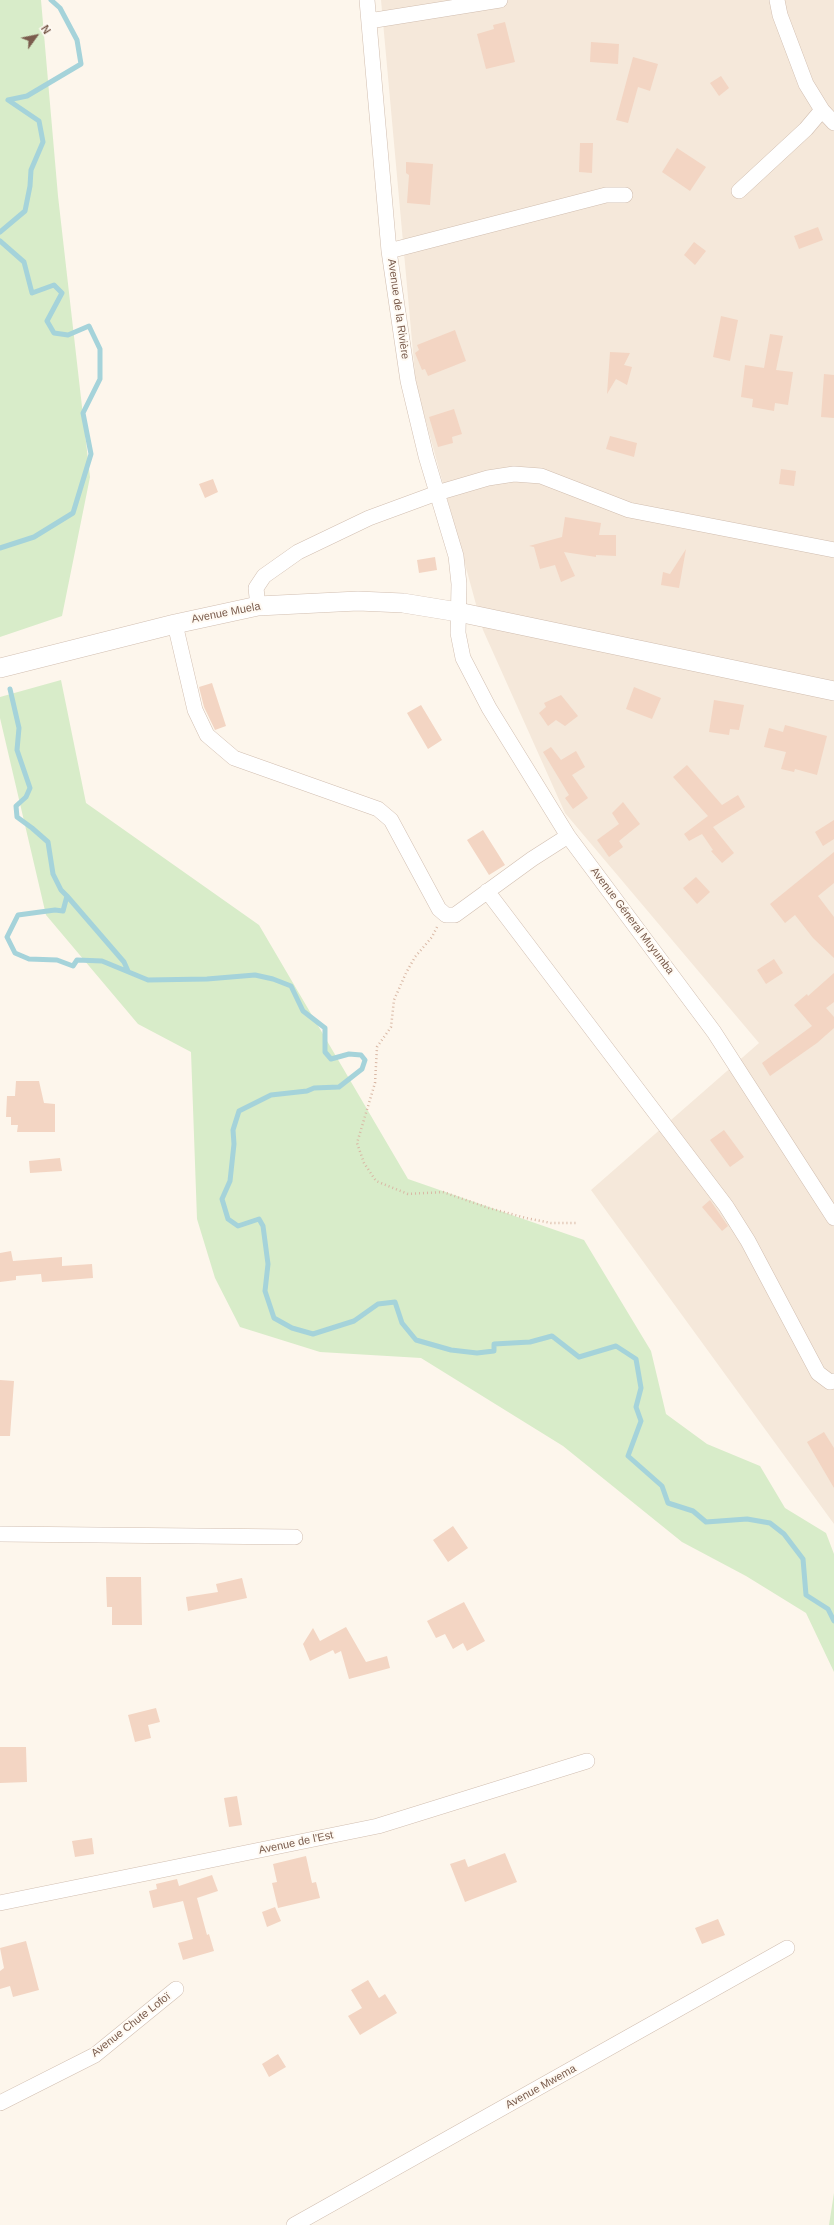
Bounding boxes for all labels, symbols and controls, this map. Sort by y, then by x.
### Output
north arrow [16,16,56,56]
text: N [39,23,53,36]
street label: Avenue de la Rivière [384,258,412,360]
street label: Avenue Muela [190,600,262,626]
street label: Avenue Géneral Muyumba [587,865,677,977]
street label: Avenue de l'Est [258,1829,334,1857]
street label: Avenue Chute Lofoï [89,1990,173,2060]
street label: Avenue Mwema [503,2062,579,2112]

